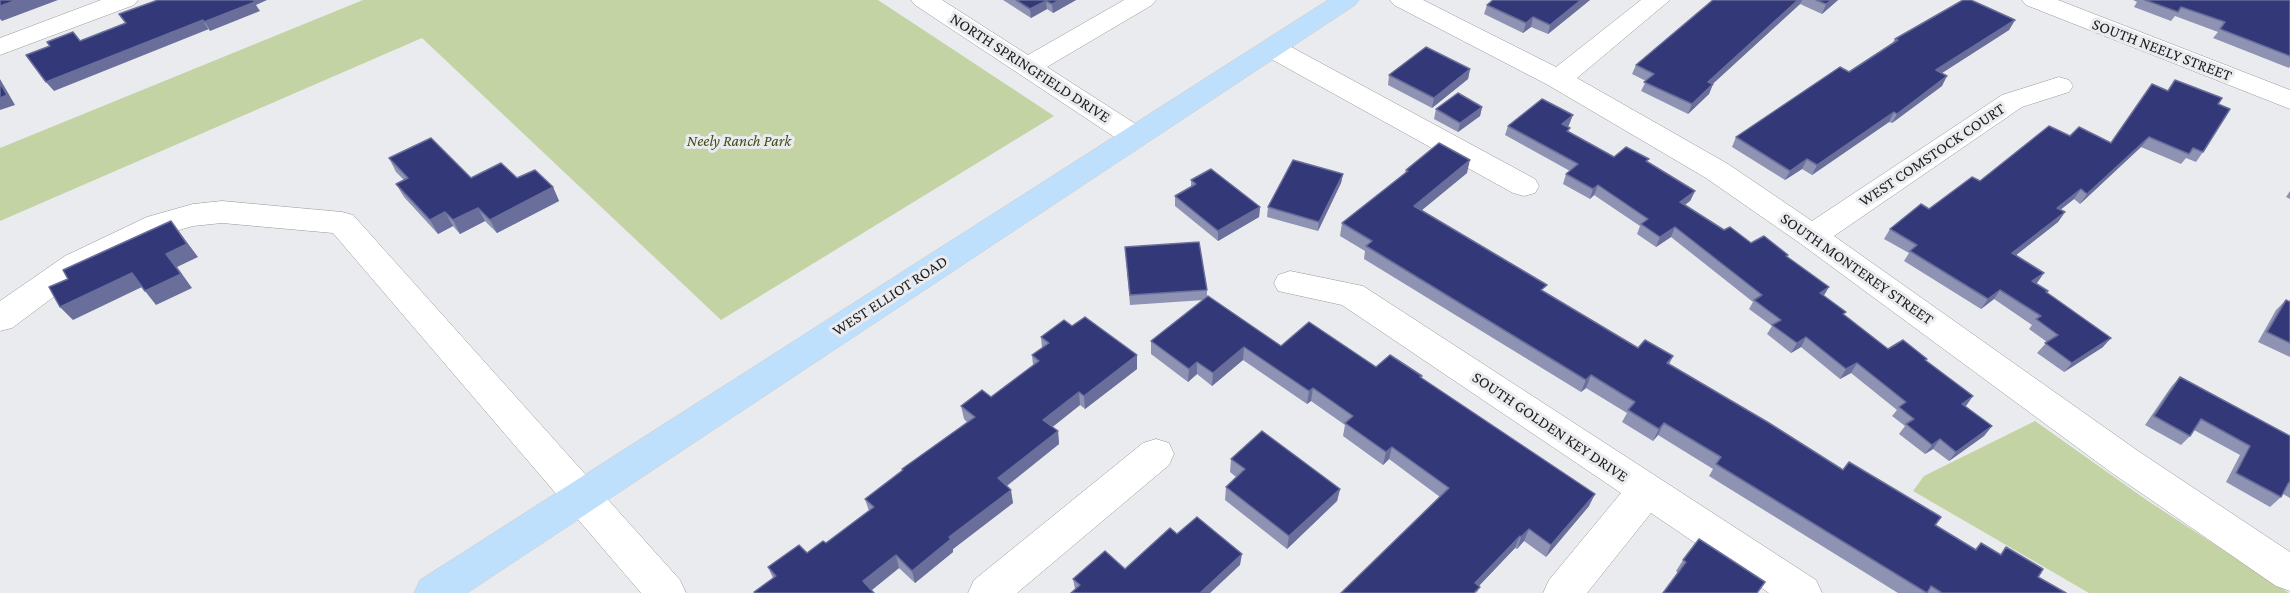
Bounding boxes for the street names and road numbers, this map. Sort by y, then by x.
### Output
street label: NORTH SPRINGFIELD DRIVE [946,9,1114,127]
street label: SOUTH NEELY STREET [2089,14,2235,86]
street label: WEST COMSTOCK COURT [1855,99,2009,211]
street label: SOUTH MONTEREY STREET [1777,209,1937,329]
street label: WEST ELLIOT ROAD [829,252,951,340]
street label: SOUTH GOLDEN KEY DRIVE [1468,368,1632,486]

